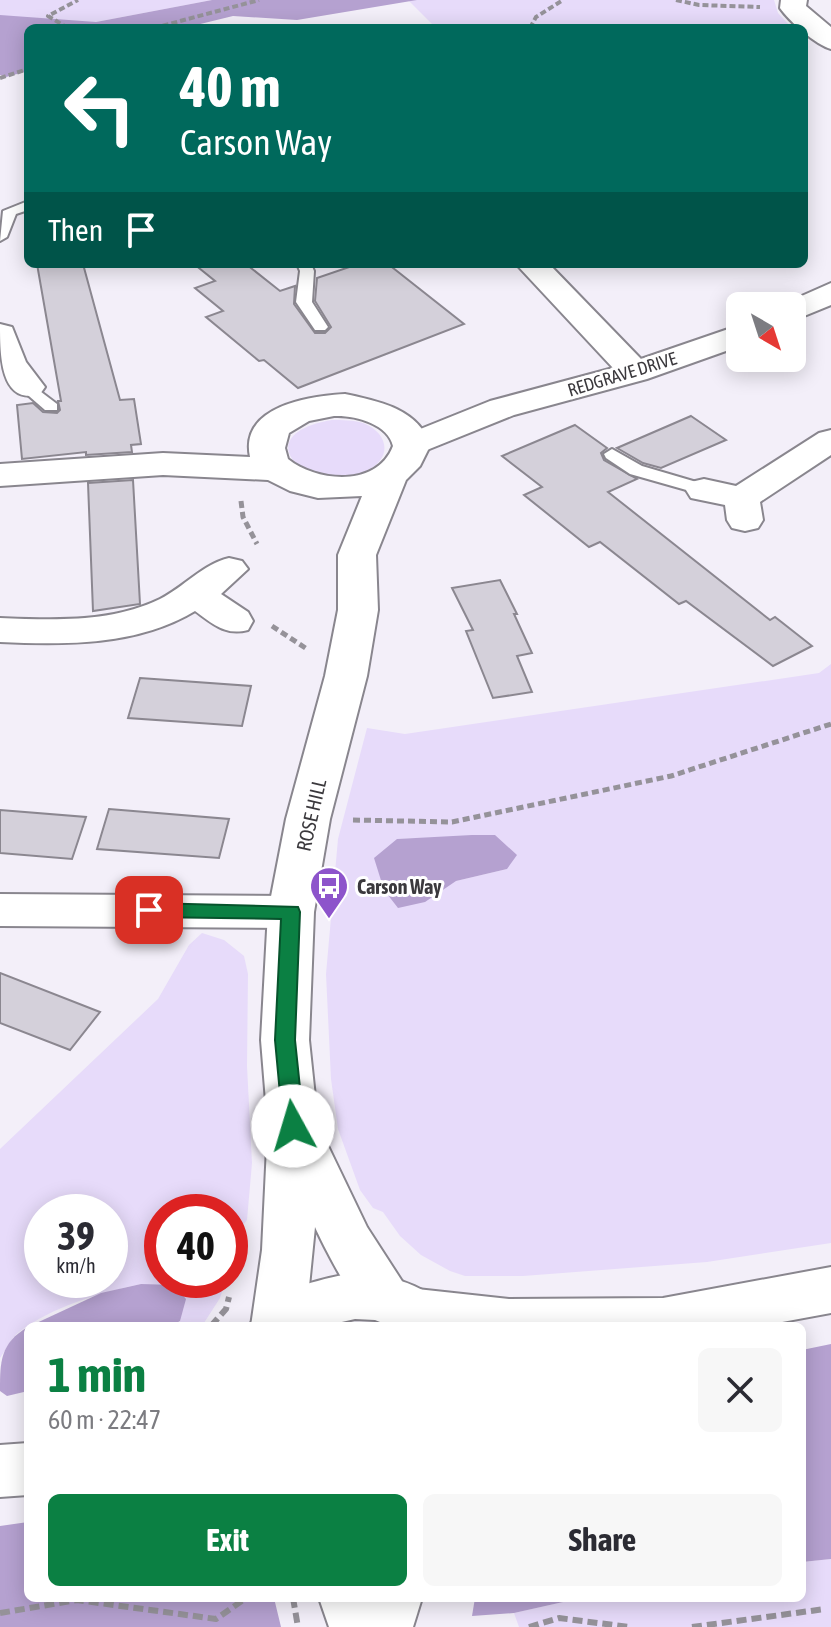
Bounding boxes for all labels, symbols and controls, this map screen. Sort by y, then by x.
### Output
text: 40 m [180,55,281,119]
icon: left [48,56,152,160]
text: Carson Way [180,121,332,163]
icon: arrive [119,208,163,252]
text: Then [48,213,103,247]
north arrow [726,292,806,372]
map controls [726,292,806,372]
street label: REDGRAVE DRIVE [565,347,679,401]
street label: ROSE HILL [292,776,331,853]
bus stop icon: Carson Way [308,865,350,920]
place label: Carson Way [357,875,442,898]
pin [115,876,183,944]
icon: arrive [127,888,171,932]
position arrow [251,1084,335,1168]
speed limit sign: 40 [144,1194,248,1298]
text: 39 [57,1213,95,1258]
text: km/h [56,1254,96,1277]
text: 1 min [48,1347,146,1402]
button: close [698,1348,782,1432]
text: 60 m · 22:47 [48,1405,161,1435]
button: Exit [48,1494,407,1586]
button: Share [423,1494,782,1586]

